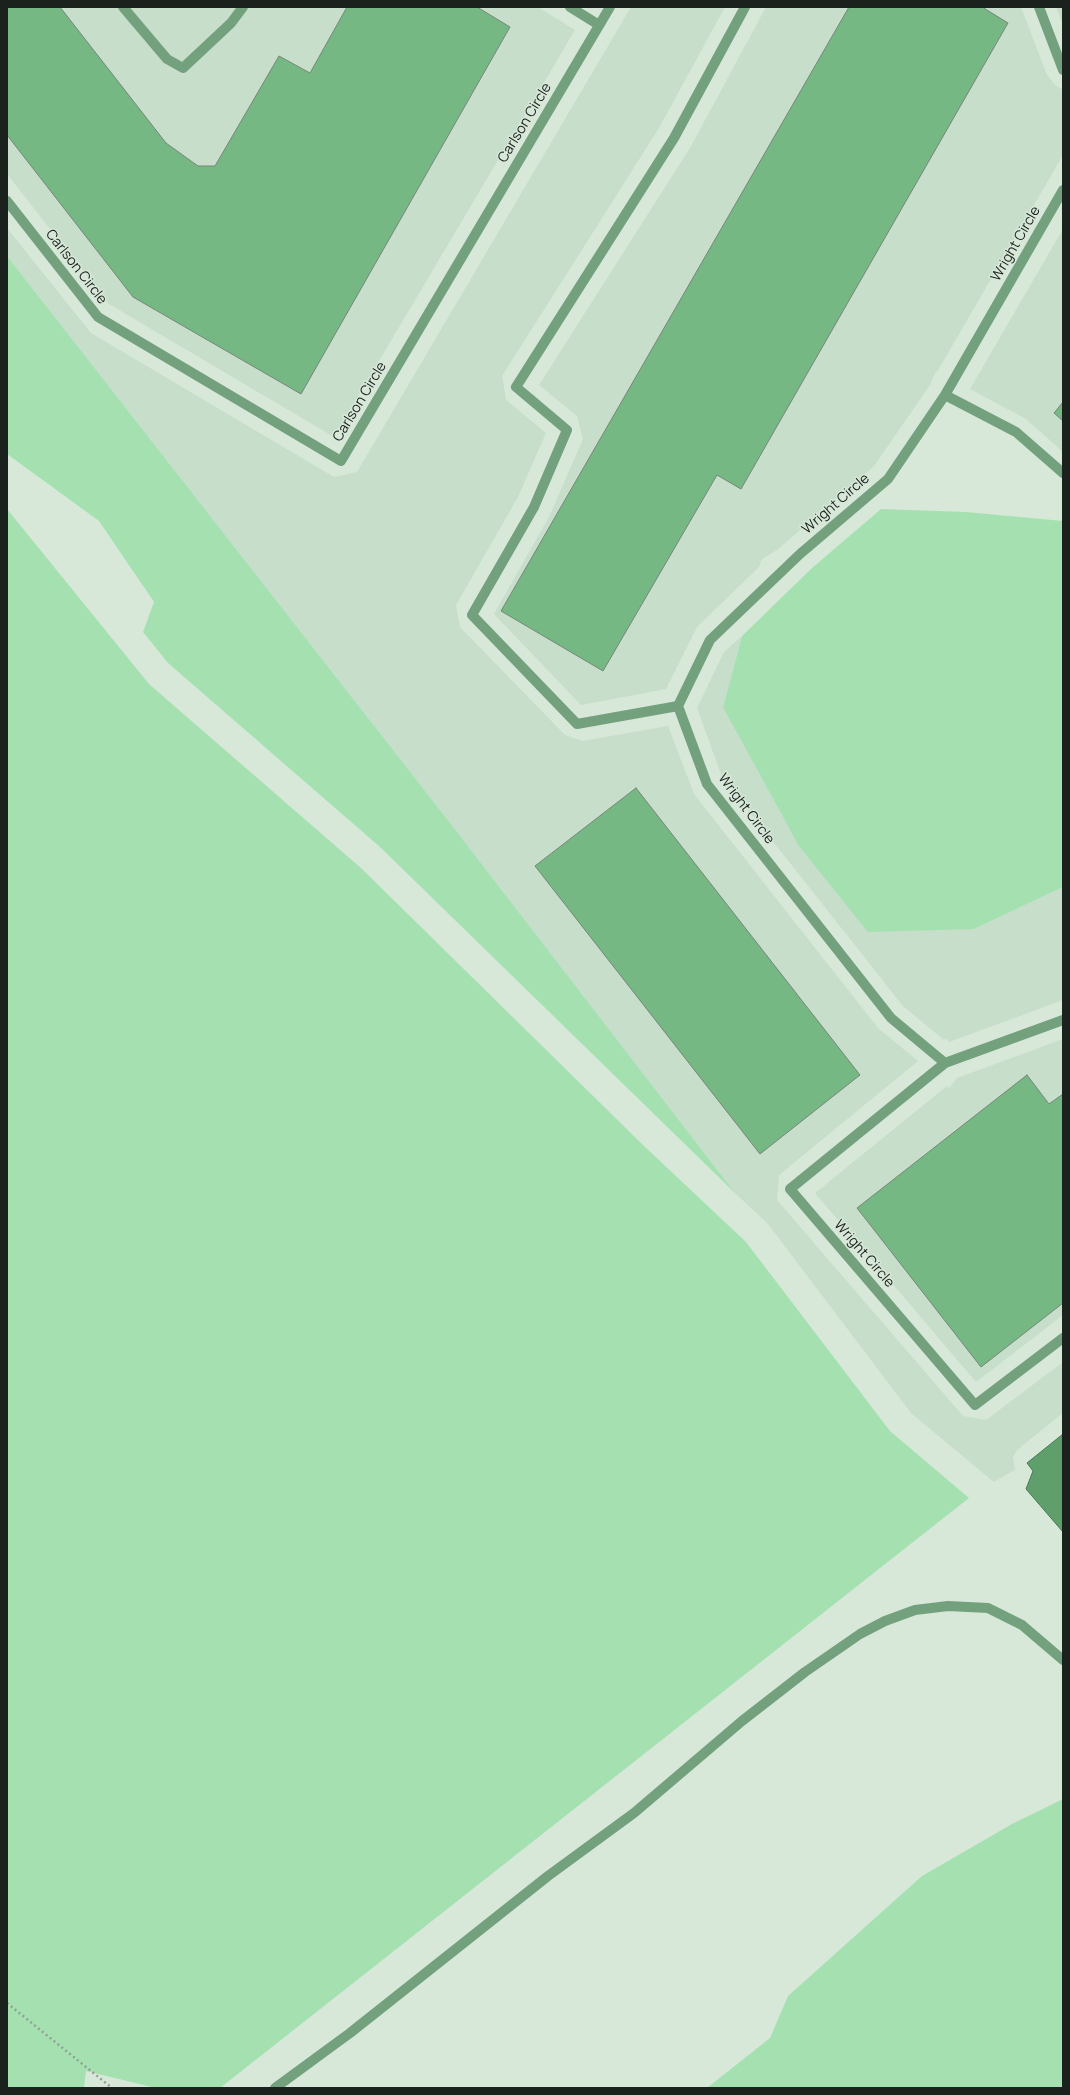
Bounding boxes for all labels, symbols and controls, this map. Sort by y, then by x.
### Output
street label: Carlson Circle [495,80,555,166]
street label: Wright Circle [988,204,1044,284]
street label: Carlson Circle [42,226,110,308]
street label: Carlson Circle [330,359,390,445]
street label: Wright Circle [799,470,873,538]
street label: Wright Circle [714,771,778,847]
street label: Wright Circle [830,1217,898,1291]

